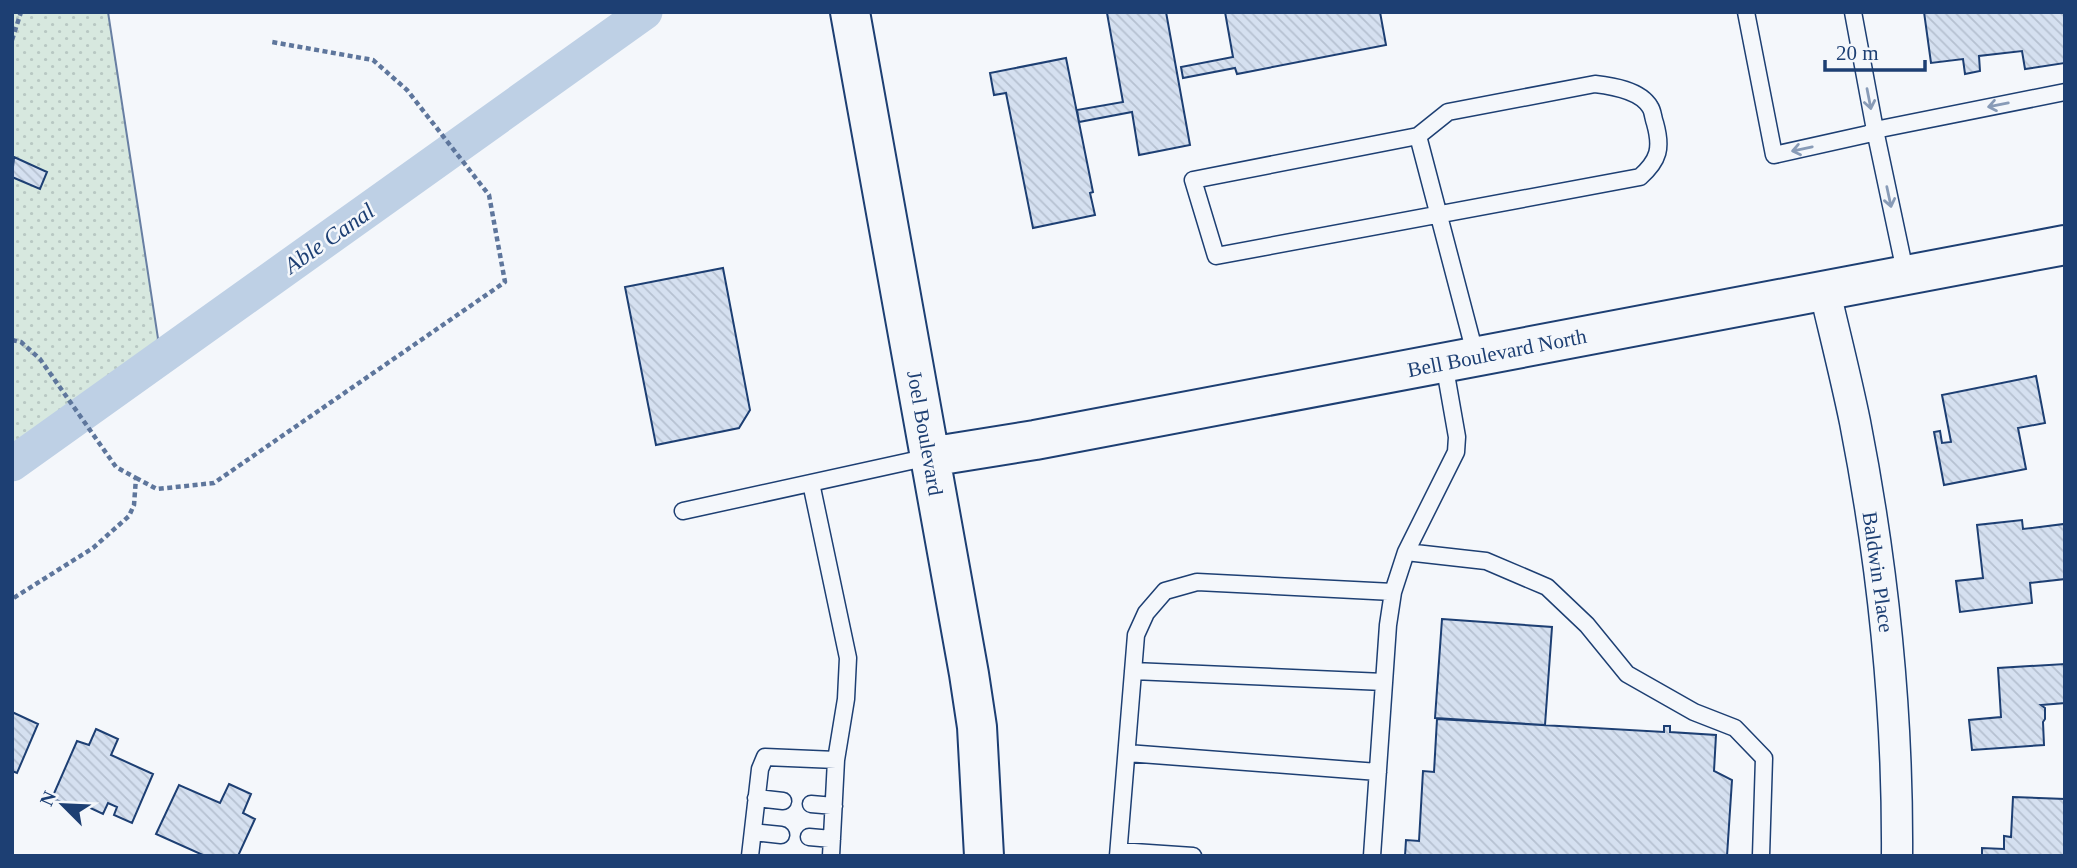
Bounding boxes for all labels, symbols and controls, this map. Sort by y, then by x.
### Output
scale bar [1825,28,1925,72]
text: 20 m [1836,41,1879,65]
one-way arrow [1863,87,1876,110]
one-way arrow [1987,99,2010,113]
one-way arrow [1791,143,1814,156]
one-way arrow [1882,185,1896,208]
water label: Able Canal [278,198,379,280]
street label: Bell Boulevard North [1405,324,1589,382]
street label: Joel Boulevard [902,369,948,498]
street label: Baldwin Place [1858,510,1898,634]
north arrow [28,770,98,840]
text: N [36,788,60,809]

